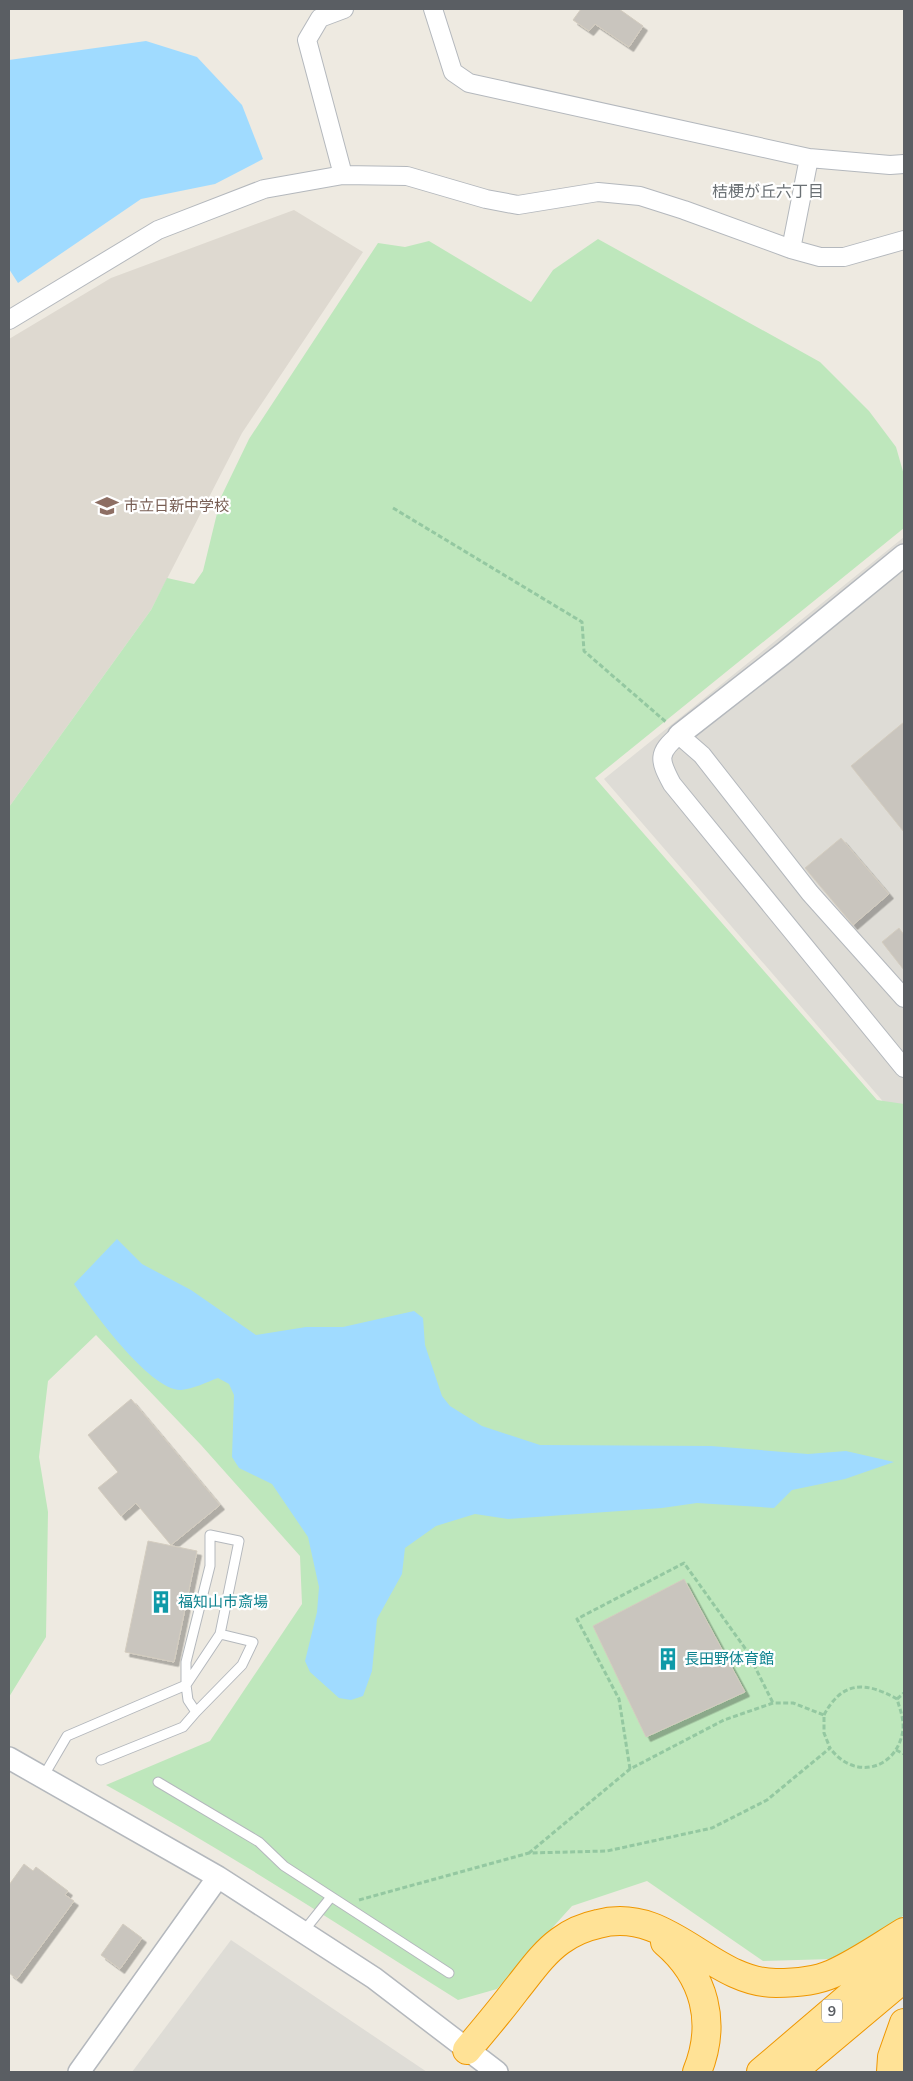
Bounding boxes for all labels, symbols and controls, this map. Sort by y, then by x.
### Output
district label: 桔梗が丘六丁目 [712,181,824,201]
school or university icon: 市立日新中学校 [94,493,120,519]
place label: 市立日新中学校 [124,496,229,515]
building icon: 福知山市斎場 [148,1589,174,1615]
place label: 福知山市斎場 [178,1592,268,1611]
building icon: 長田野体育館 [655,1646,681,1672]
place label: 長田野体育館 [684,1649,774,1668]
road number: 9 [822,2000,842,2022]

